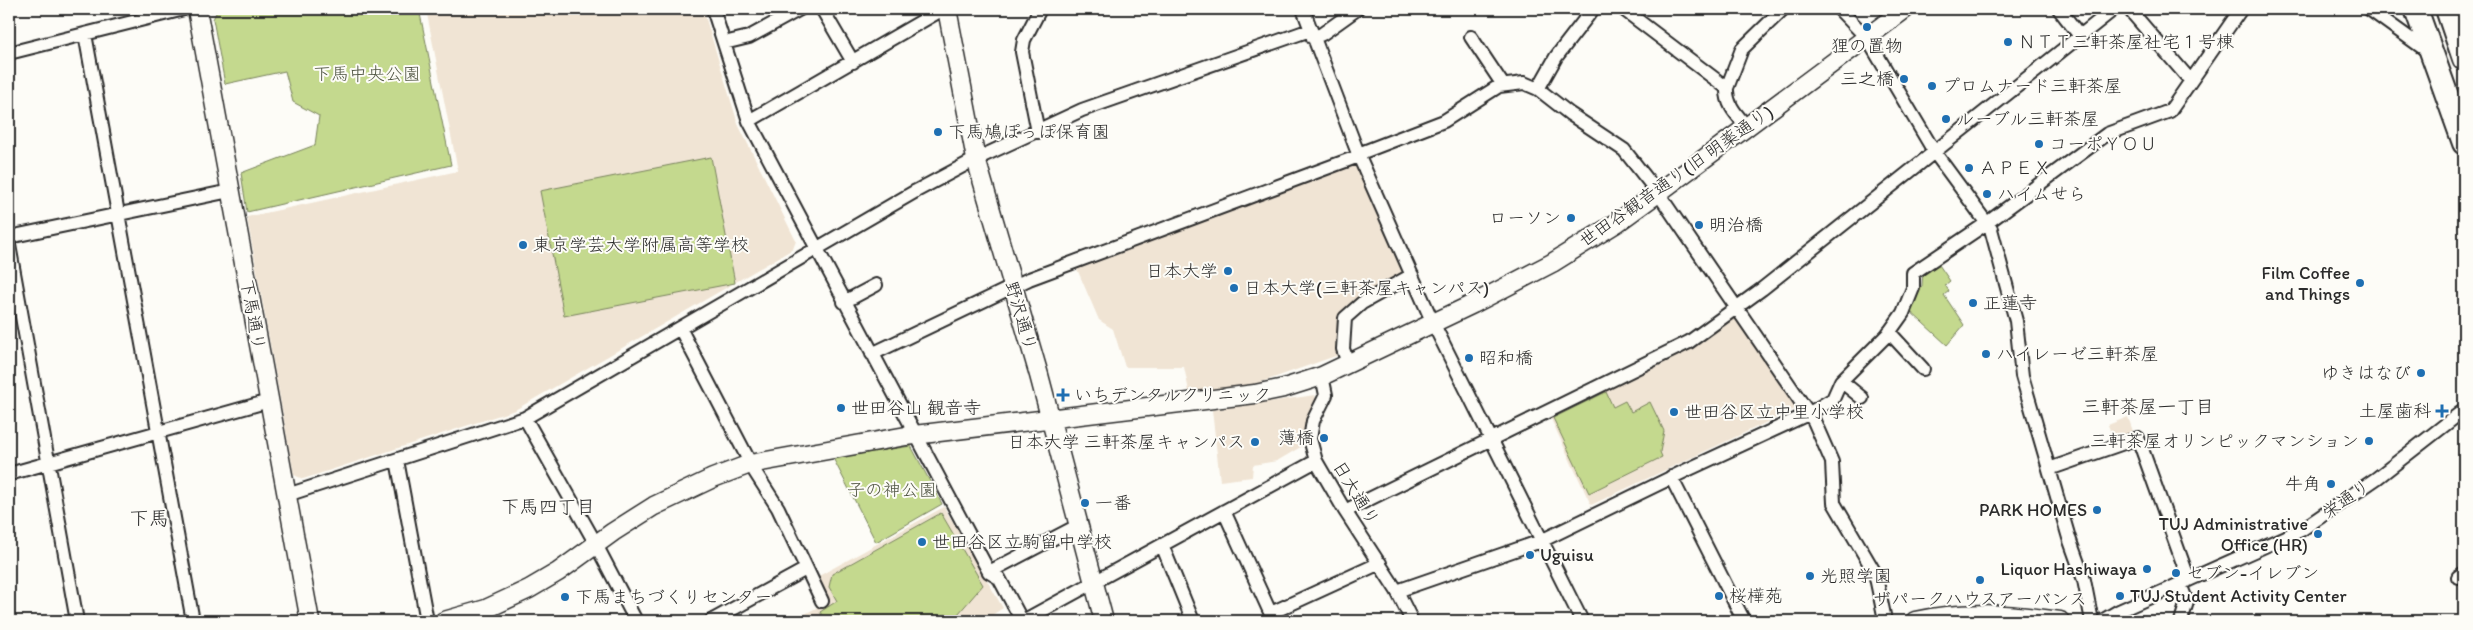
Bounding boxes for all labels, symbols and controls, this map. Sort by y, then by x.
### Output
marker: 狸の置物 [1861,21,1873,33]
place label: ＮＴＴ三軒茶屋社宅１号棟 [2018,31,2234,53]
place label: 狸の置物 [1831,35,1903,57]
marker: ＮＴＴ三軒茶屋社宅１号棟 [2002,36,2014,48]
park label: 下馬中央公園 [313,63,421,85]
place label: 三之橋 [1840,68,1894,90]
marker: 三之橋 [1898,73,1910,85]
place label: プロムナード三軒茶屋 [1942,75,2122,97]
marker: プロムナード三軒茶屋 [1926,80,1938,92]
street label: 世田谷観音通り(旧 明薬通り) [1575,101,1777,251]
place label: ルーブル三軒茶屋 [1956,108,2099,130]
marker: ルーブル三軒茶屋 [1940,113,1952,125]
place label: 下馬鳩ぽっぽ保育園 [948,121,1110,143]
marker: 下馬鳩ぽっぽ保育園 [932,126,944,138]
place label: コーポＹＯＵ [2049,133,2157,155]
marker: コーポＹＯＵ [2033,138,2045,150]
place label: ＡＰＥＸ [1979,157,2051,179]
marker: ＡＰＥＸ [1963,162,1975,174]
place label: ハイムせら [1997,183,2086,205]
marker: ハイムせら [1981,188,1993,200]
place label: ローソン [1489,207,1561,229]
marker: ローソン [1565,212,1577,224]
place label: 明治橋 [1709,214,1763,236]
marker: 明治橋 [1693,219,1705,231]
place label: 東京学芸大学附属高等学校 [533,234,749,256]
marker: 東京学芸大学附属高等学校 [517,239,529,251]
place label: 日本大学 [1146,260,1218,282]
place label: Film Coffee and Things [2261,262,2350,305]
marker: 日本大学 [1222,265,1234,277]
place label: 日本大学(三軒茶屋キャンパス) [1244,277,1489,299]
marker: Film Coffee and Things [2354,277,2366,289]
street label: 下馬通り [236,278,270,352]
street label: 野沢通り [1001,278,1041,354]
marker: 日本大学(三軒茶屋キャンパス) [1228,282,1240,294]
place label: 正蓮寺 [1983,292,2037,314]
marker: 正蓮寺 [1967,297,1979,309]
place label: ハイレーゼ三軒茶屋 [1996,343,2159,365]
place label: 昭和橋 [1479,347,1533,369]
marker: ハイレーゼ三軒茶屋 [1980,348,1992,360]
marker: 昭和橋 [1463,352,1475,364]
place label: ゆきはなび [2321,362,2411,384]
marker: ゆきはなび [2415,367,2427,379]
place label: いちデンタルクリニック [1074,384,1271,406]
marker: いちデンタルクリニック [1056,388,1070,402]
district label: 三軒茶屋一丁目 [2081,395,2215,418]
place label: 世田谷山 観音寺 [851,397,981,419]
place label: 土屋歯科 [2359,400,2431,422]
place label: 世田谷区立中里小学校 [1684,401,1864,423]
marker: 世田谷山 観音寺 [835,402,847,414]
marker: 土屋歯科 [2435,404,2449,418]
marker: 世田谷区立中里小学校 [1668,406,1680,418]
place label: 薄橋 [1278,427,1314,449]
place label: 三軒茶屋オリンピックマンション [2090,430,2359,452]
place label: 日本大学 三軒茶屋キャンパス [1008,431,1245,453]
marker: 薄橋 [1318,432,1330,444]
marker: 三軒茶屋オリンピックマンション [2363,435,2375,447]
marker: 日本大学 三軒茶屋キャンパス [1249,436,1261,448]
street label: 日大通り [1328,456,1384,530]
place label: 牛角 [2285,473,2321,495]
street label: 栄通り [2318,475,2374,523]
marker: 牛角 [2325,478,2337,490]
park label: 子の神公園 [847,479,937,501]
place label: 一番 [1095,492,1131,514]
district label: 下馬四丁目 [500,495,596,518]
marker: 一番 [1079,497,1091,509]
place label: PARK HOMES [1979,499,2087,521]
marker: PARK HOMES [2091,504,2103,516]
district label: 下馬 [129,506,169,530]
place label: TUJ Administrative Office (HR) [2159,513,2308,556]
marker: TUJ Administrative Office (HR) [2312,528,2324,540]
place label: 世田谷区立駒留中学校 [932,531,1112,553]
marker: 世田谷区立駒留中学校 [916,536,928,548]
place label: Uguisu [1540,544,1594,566]
marker: Uguisu [1524,549,1536,561]
place label: Liquor Hashiwaya [2001,558,2138,580]
place label: セブン-イレブン [2186,562,2319,584]
marker: Liquor Hashiwaya [2141,563,2153,575]
place label: 光照学園 [1820,565,1892,587]
marker: セブン-イレブン [2170,567,2182,579]
marker: 光照学園 [1804,570,1816,582]
marker: ザパークハウスアーバンス [1974,574,1986,586]
place label: 桜樺苑 [1729,585,1783,607]
place label: TUJ Student Activity Center [2130,585,2347,607]
place label: 下馬まちづくりセンター [575,586,772,608]
place label: ザパークハウスアーバンス [1873,588,2087,610]
marker: 桜樺苑 [1713,590,1725,602]
marker: TUJ Student Activity Center [2114,590,2126,602]
marker: 下馬まちづくりセンター [559,591,571,603]

